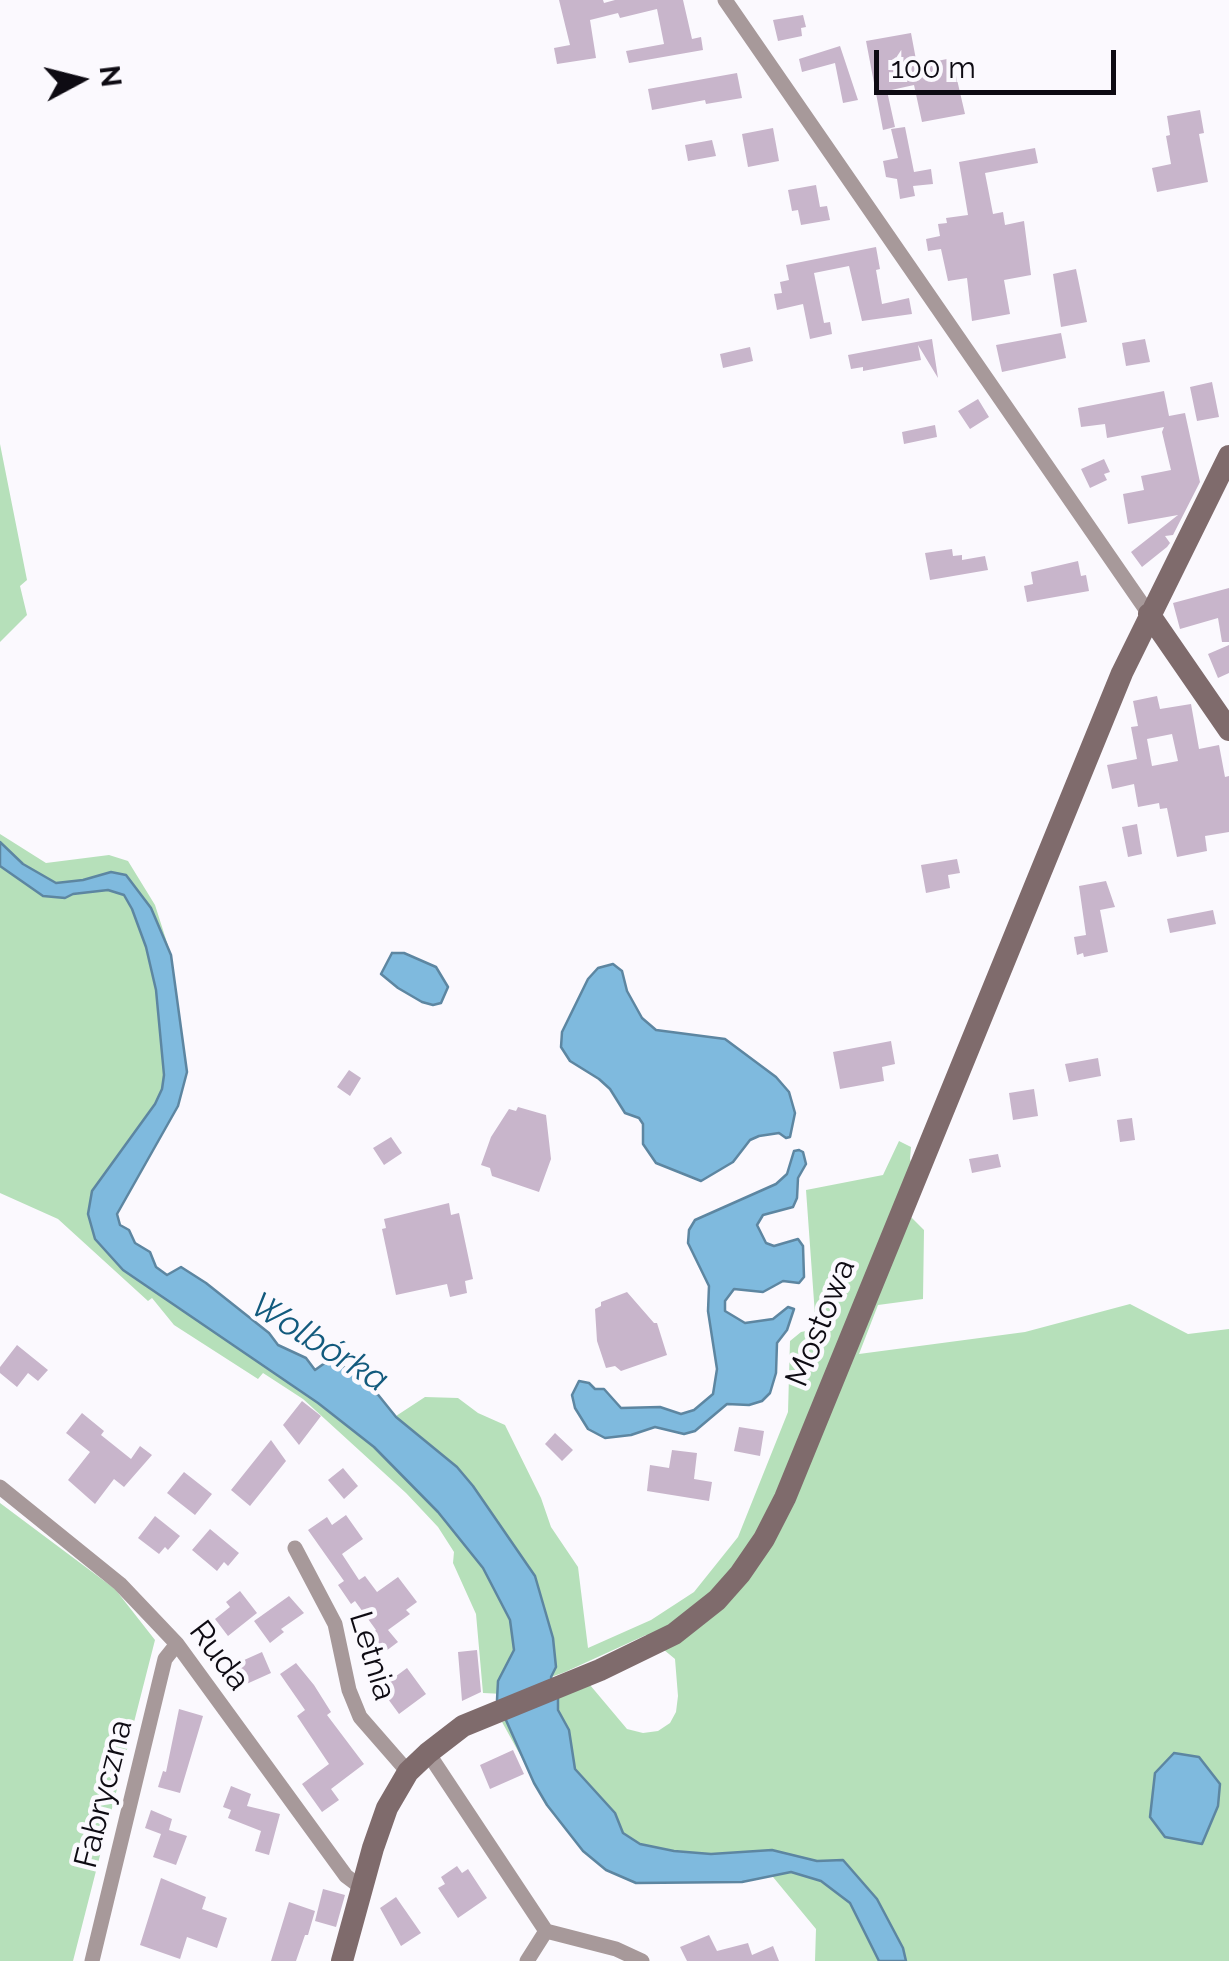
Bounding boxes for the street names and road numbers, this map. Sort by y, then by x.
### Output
street label: Mostowa [778,1254,864,1392]
street label: Letnia [340,1607,404,1705]
street label: Ruda [180,1614,258,1698]
street label: Fabryczna [67,1716,141,1872]

